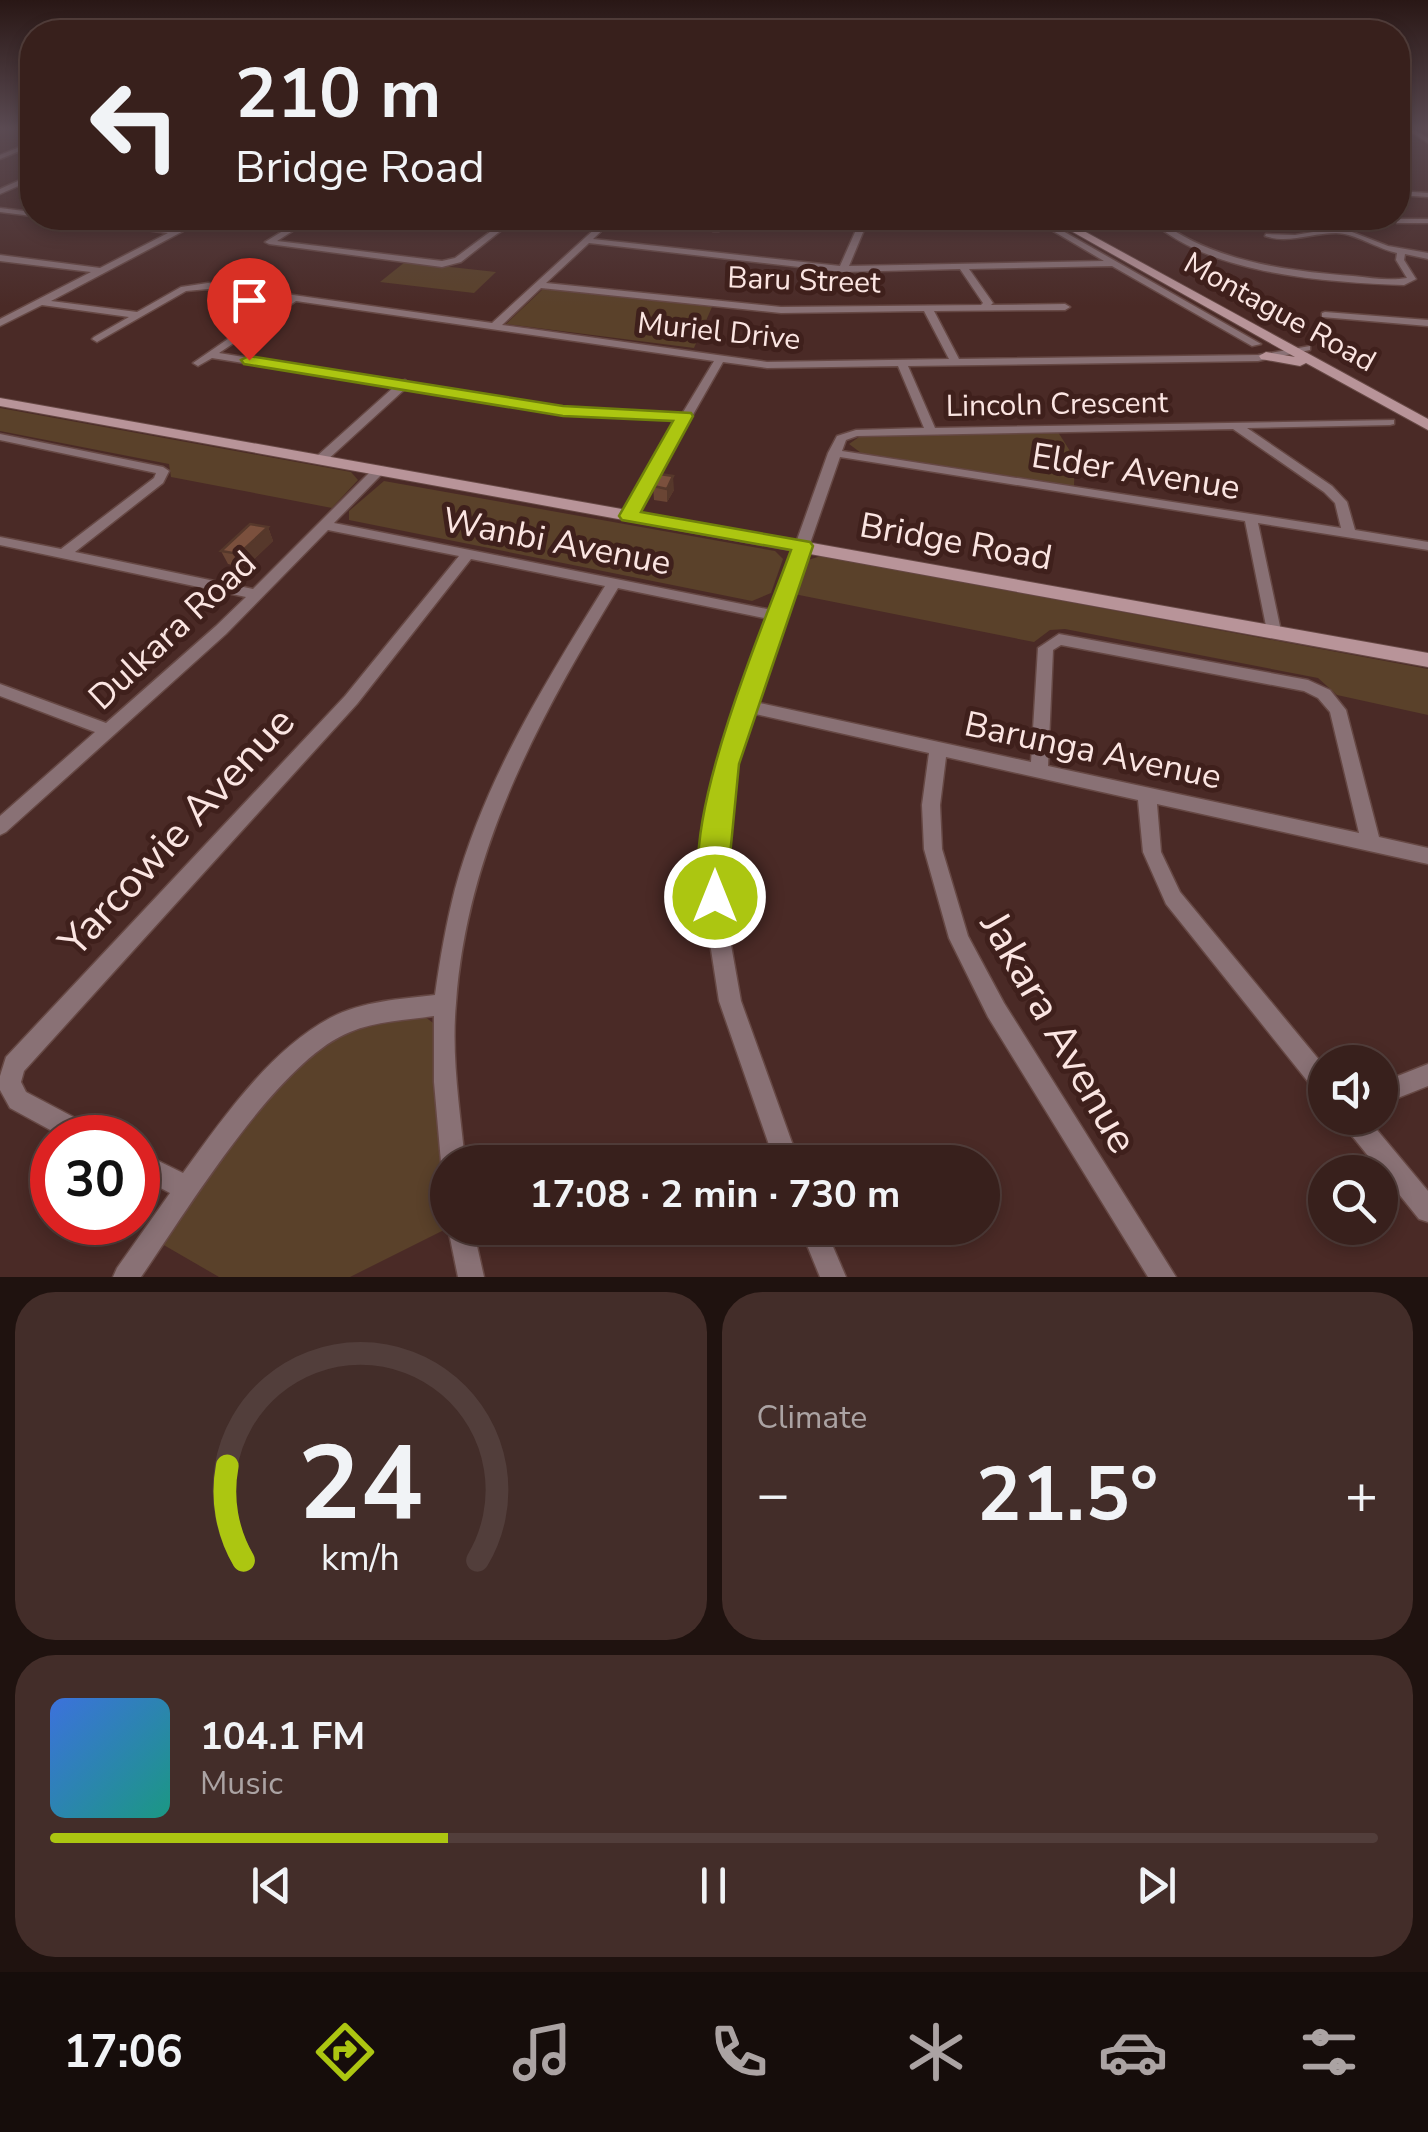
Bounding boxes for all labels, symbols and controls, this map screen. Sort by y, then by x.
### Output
text: 210 m [235,46,441,142]
icon: left [70,60,200,190]
text: Bridge Road [235,137,485,198]
street label: Montague Road [1176,243,1383,382]
street label: Baru Street [727,257,882,304]
pin [207,258,292,361]
icon: arrive [222,273,277,328]
street label: Muriel Drive [635,303,803,360]
street label: Lincoln Crescent [945,382,1169,427]
street label: Elder Avenue [1028,432,1243,511]
street label: Wanbi Avenue [439,496,675,587]
street label: Bridge Road [856,501,1056,582]
street label: Dulkara Road [78,540,266,720]
street label: Yarcowie Avenue [46,695,308,970]
street label: Barunga Avenue [960,700,1226,801]
position arrow [663,845,767,949]
street label: Jakara Avenue [966,901,1151,1164]
map controls [1308,1045,1398,1245]
button: sound [1308,1045,1398,1135]
speed limit sign: 30 [30,1115,160,1245]
button: search [1308,1155,1398,1245]
text: 17:08 · 2 min · 730 m [530,1169,900,1220]
text: Climate [757,1396,867,1439]
text: 24 [298,1413,423,1555]
text: 21.5° [976,1444,1158,1546]
text: − [757,1457,790,1532]
text: + [1345,1457,1378,1532]
text: km/h [321,1534,400,1583]
text: 104.1 FM [200,1711,365,1762]
text: Music [200,1762,283,1805]
icon: previous [244,1858,299,1913]
icon: pause [686,1858,741,1913]
icon: next [1129,1858,1184,1913]
icon: directions [310,2017,380,2087]
icon: music [507,2017,577,2087]
icon: phone [704,2017,774,2087]
icon: climate [901,2017,971,2087]
icon: car [1098,2017,1168,2087]
icon: filters [1294,2017,1364,2087]
text: 17:06 [63,2022,183,2083]

